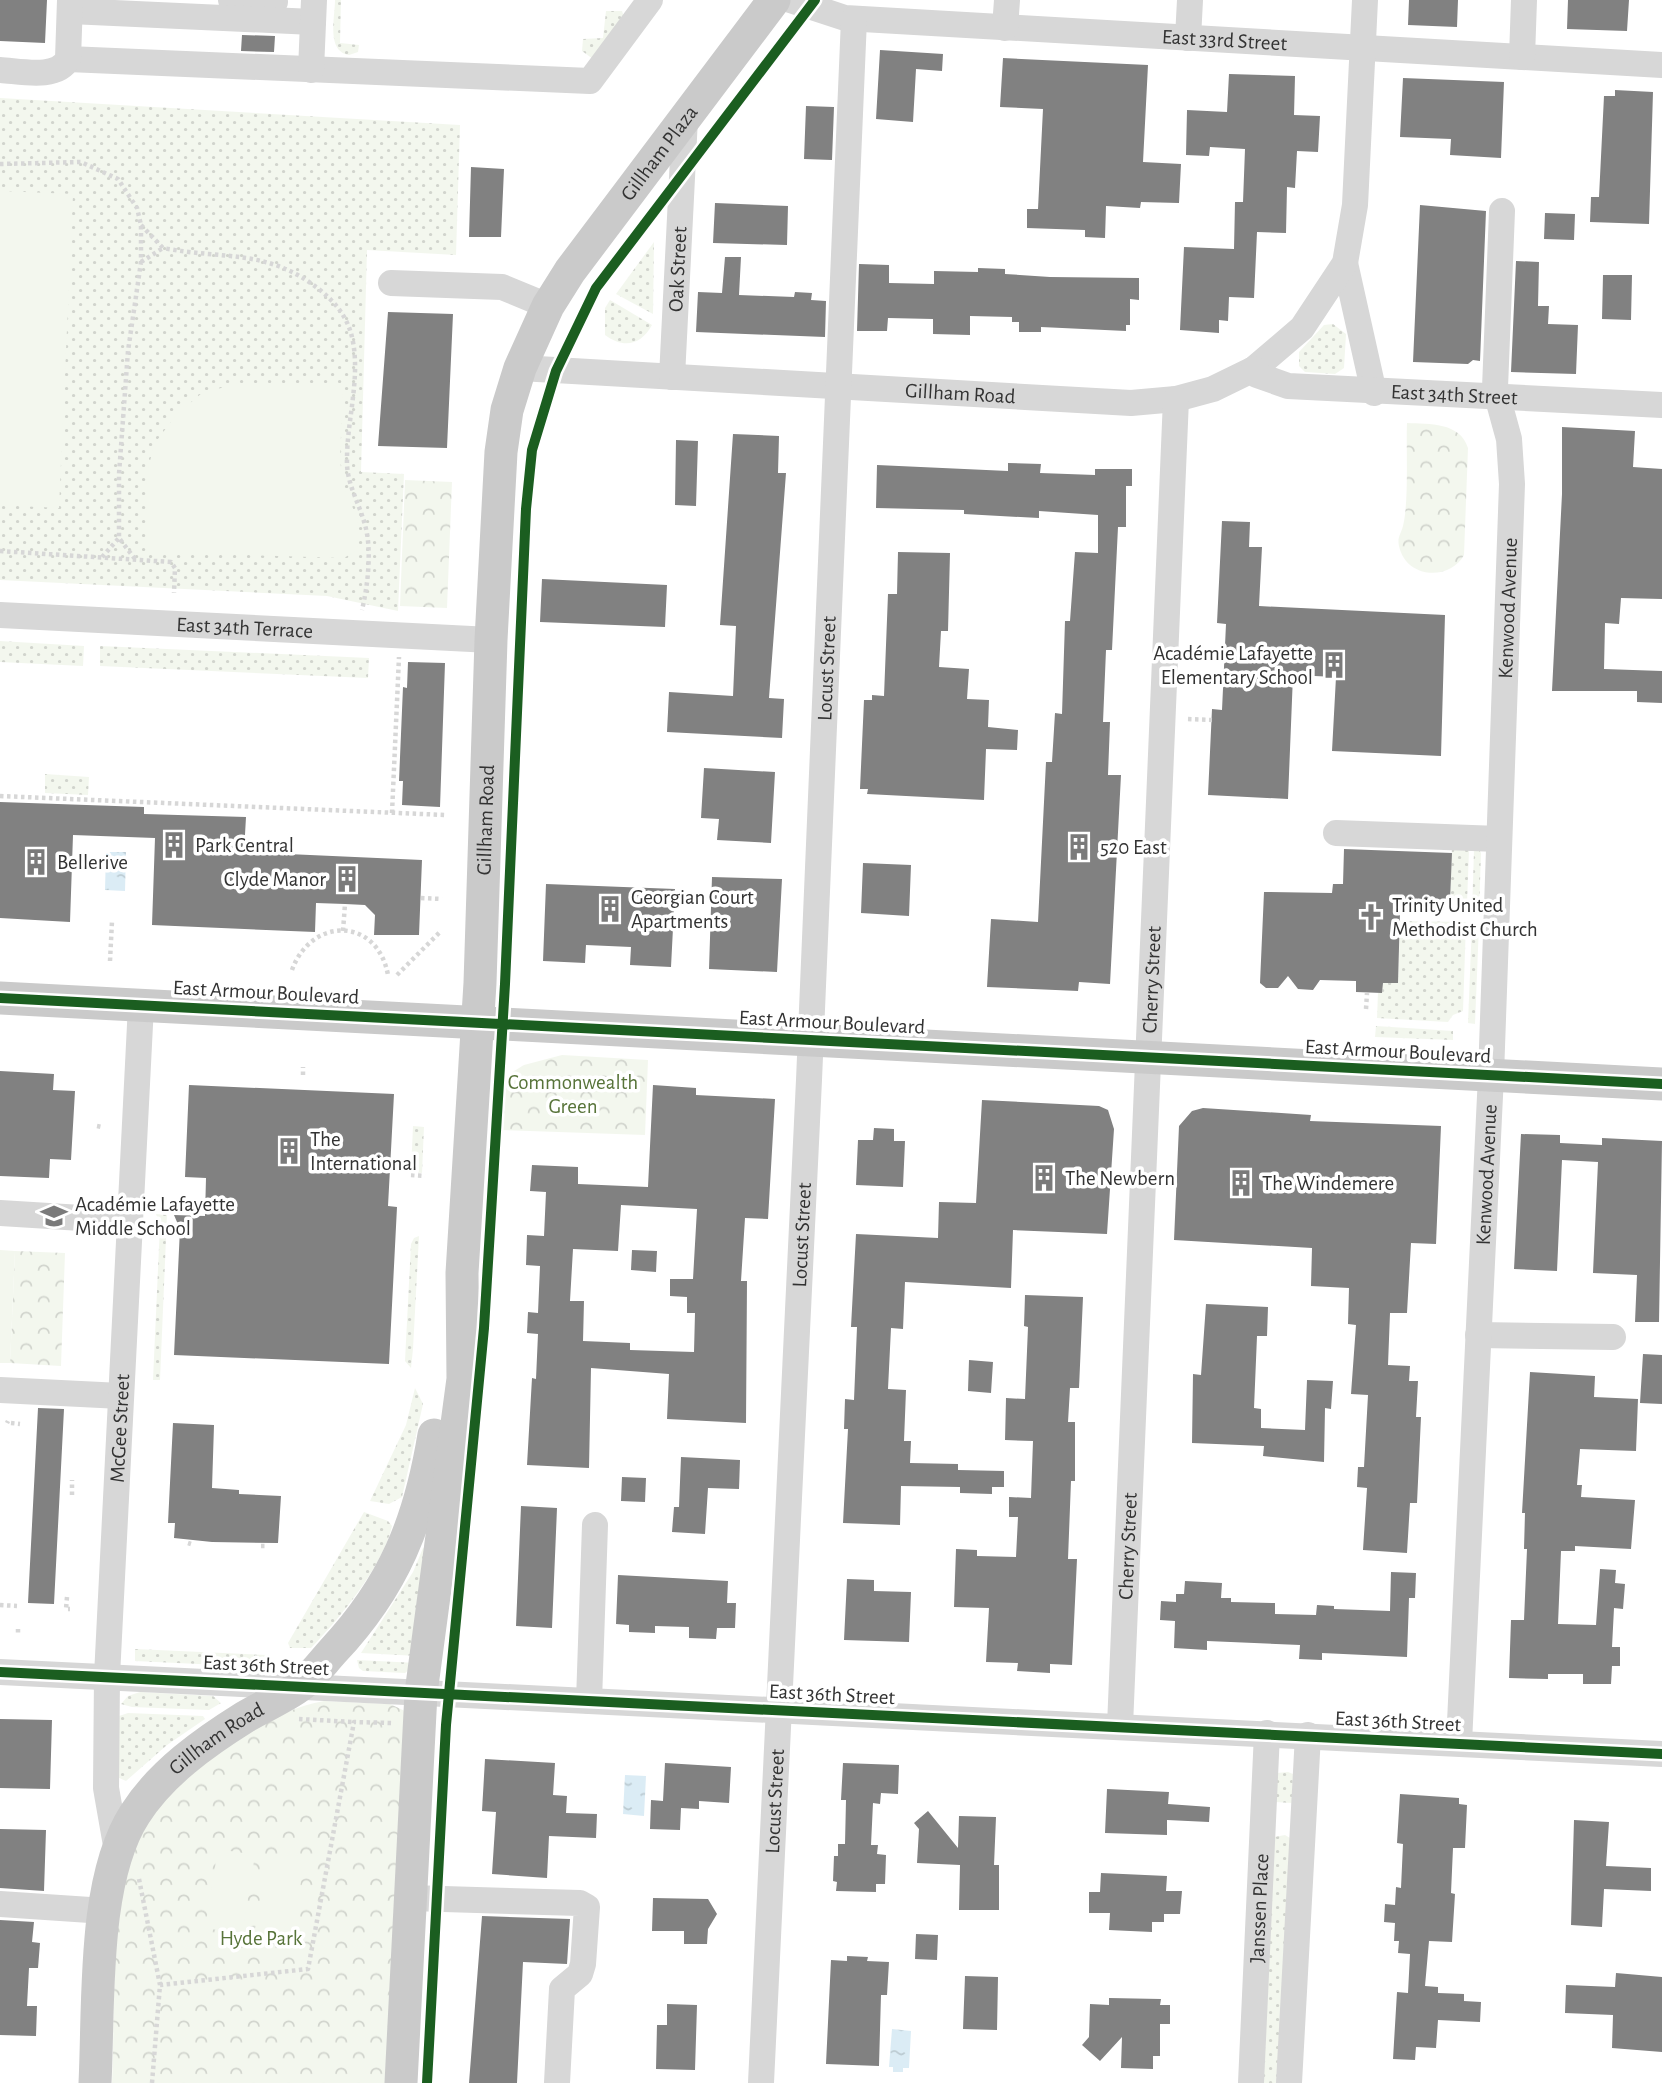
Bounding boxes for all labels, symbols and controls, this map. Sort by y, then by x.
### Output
street label: East 33rd Street [1161,26,1288,54]
street label: Gillham Plaza [617,101,702,205]
street label: Oak Street [665,226,691,312]
street label: Gillham Road [904,380,1016,407]
street label: East 34th Street [1390,381,1518,409]
street label: Kenwood Avenue [1495,537,1521,679]
street label: East 34th Terrace [176,614,313,642]
street label: Locust Street [814,615,840,721]
place label: Académie Lafayette Elementary School [1153,643,1313,688]
building icon: Académie Lafayette Elementary School [1319,650,1349,680]
street label: Gillham Road [473,764,498,876]
building icon: Park Central [159,830,189,860]
building icon: 520 East [1064,832,1094,862]
place label: Park Central [195,835,294,856]
place label: 520 East [1100,837,1167,858]
building icon: Bellerive [21,847,51,877]
place label: Bellerive [57,852,128,873]
building icon: Clyde Manor [332,864,362,894]
place label: Clyde Manor [224,869,326,890]
place label: Georgian Court Apartments [631,887,754,932]
building icon: Georgian Court Apartments [595,894,625,924]
place label: Trinity United Methodist Church [1392,895,1538,940]
church icon: Trinity United Methodist Church [1356,902,1386,932]
street label: Cherry Street [1139,925,1165,1034]
street label: East Armour Boulevard [172,977,360,1008]
street label: East Armour Boulevard [738,1007,926,1038]
street label: East Armour Boulevard [1304,1036,1492,1067]
park label: Commonwealth Green [508,1072,638,1117]
street label: Kenwood Avenue [1473,1104,1501,1246]
place label: The International [310,1129,417,1174]
building icon: The International [274,1136,304,1166]
building icon: The Newbern [1029,1163,1059,1193]
place label: The Newbern [1065,1168,1175,1189]
building icon: The Windemere [1226,1168,1256,1198]
place label: The Windemere [1262,1173,1394,1194]
street label: Locust Street [789,1182,815,1288]
place label: Académie Lafayette Middle School [75,1194,235,1239]
school or university icon: Académie Lafayette Middle School [39,1201,69,1231]
street label: McGee Street [107,1373,133,1483]
street label: Cherry Street [1115,1492,1141,1600]
street label: East 36th Street [202,1652,330,1679]
street label: East 36th Street [768,1681,896,1708]
street label: Gillham Road [165,1699,267,1779]
street label: East 36th Street [1334,1708,1462,1735]
street label: Locust Street [762,1748,788,1854]
street label: Janssen Place [1247,1853,1272,1963]
park label: Hyde Park [220,1928,303,1949]

